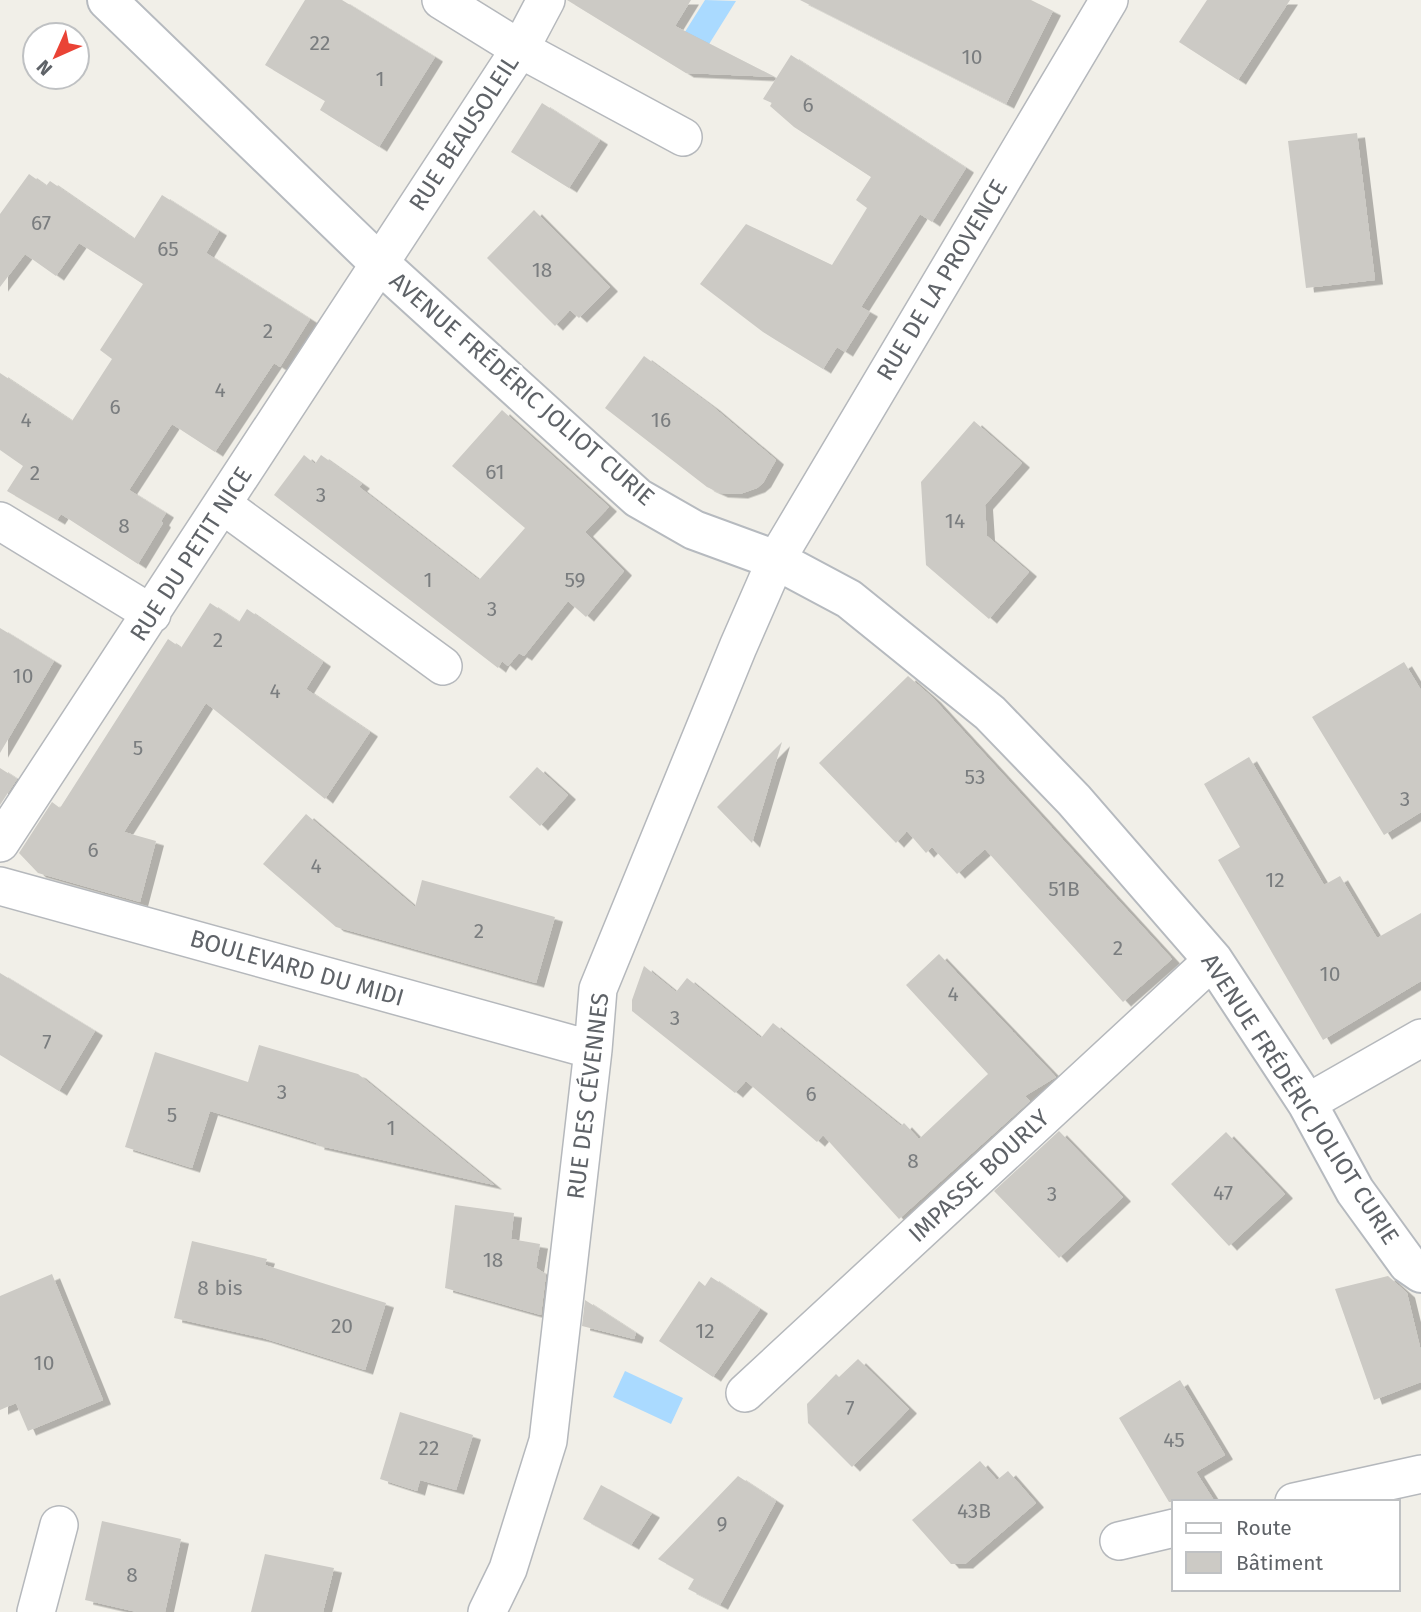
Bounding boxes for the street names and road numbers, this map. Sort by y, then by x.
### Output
street label: RUE BEAUSOLEIL [403,50,525,216]
street label: RUE DE LA PROVENCE [871,174,1013,386]
street label: AVENUE FRÉDÉRIC JOLIOT CURIE [384,266,661,511]
street label: RUE DU PETIT NICE [124,462,258,646]
street label: BOULEVARD DU MIDI [187,924,407,1012]
street label: AVENUE FRÉDÉRIC JOLIOT CURIE [1195,948,1405,1250]
street label: RUE DES CÉVENNES [560,991,615,1201]
street label: IMPASSE BOURLY [903,1103,1056,1248]

